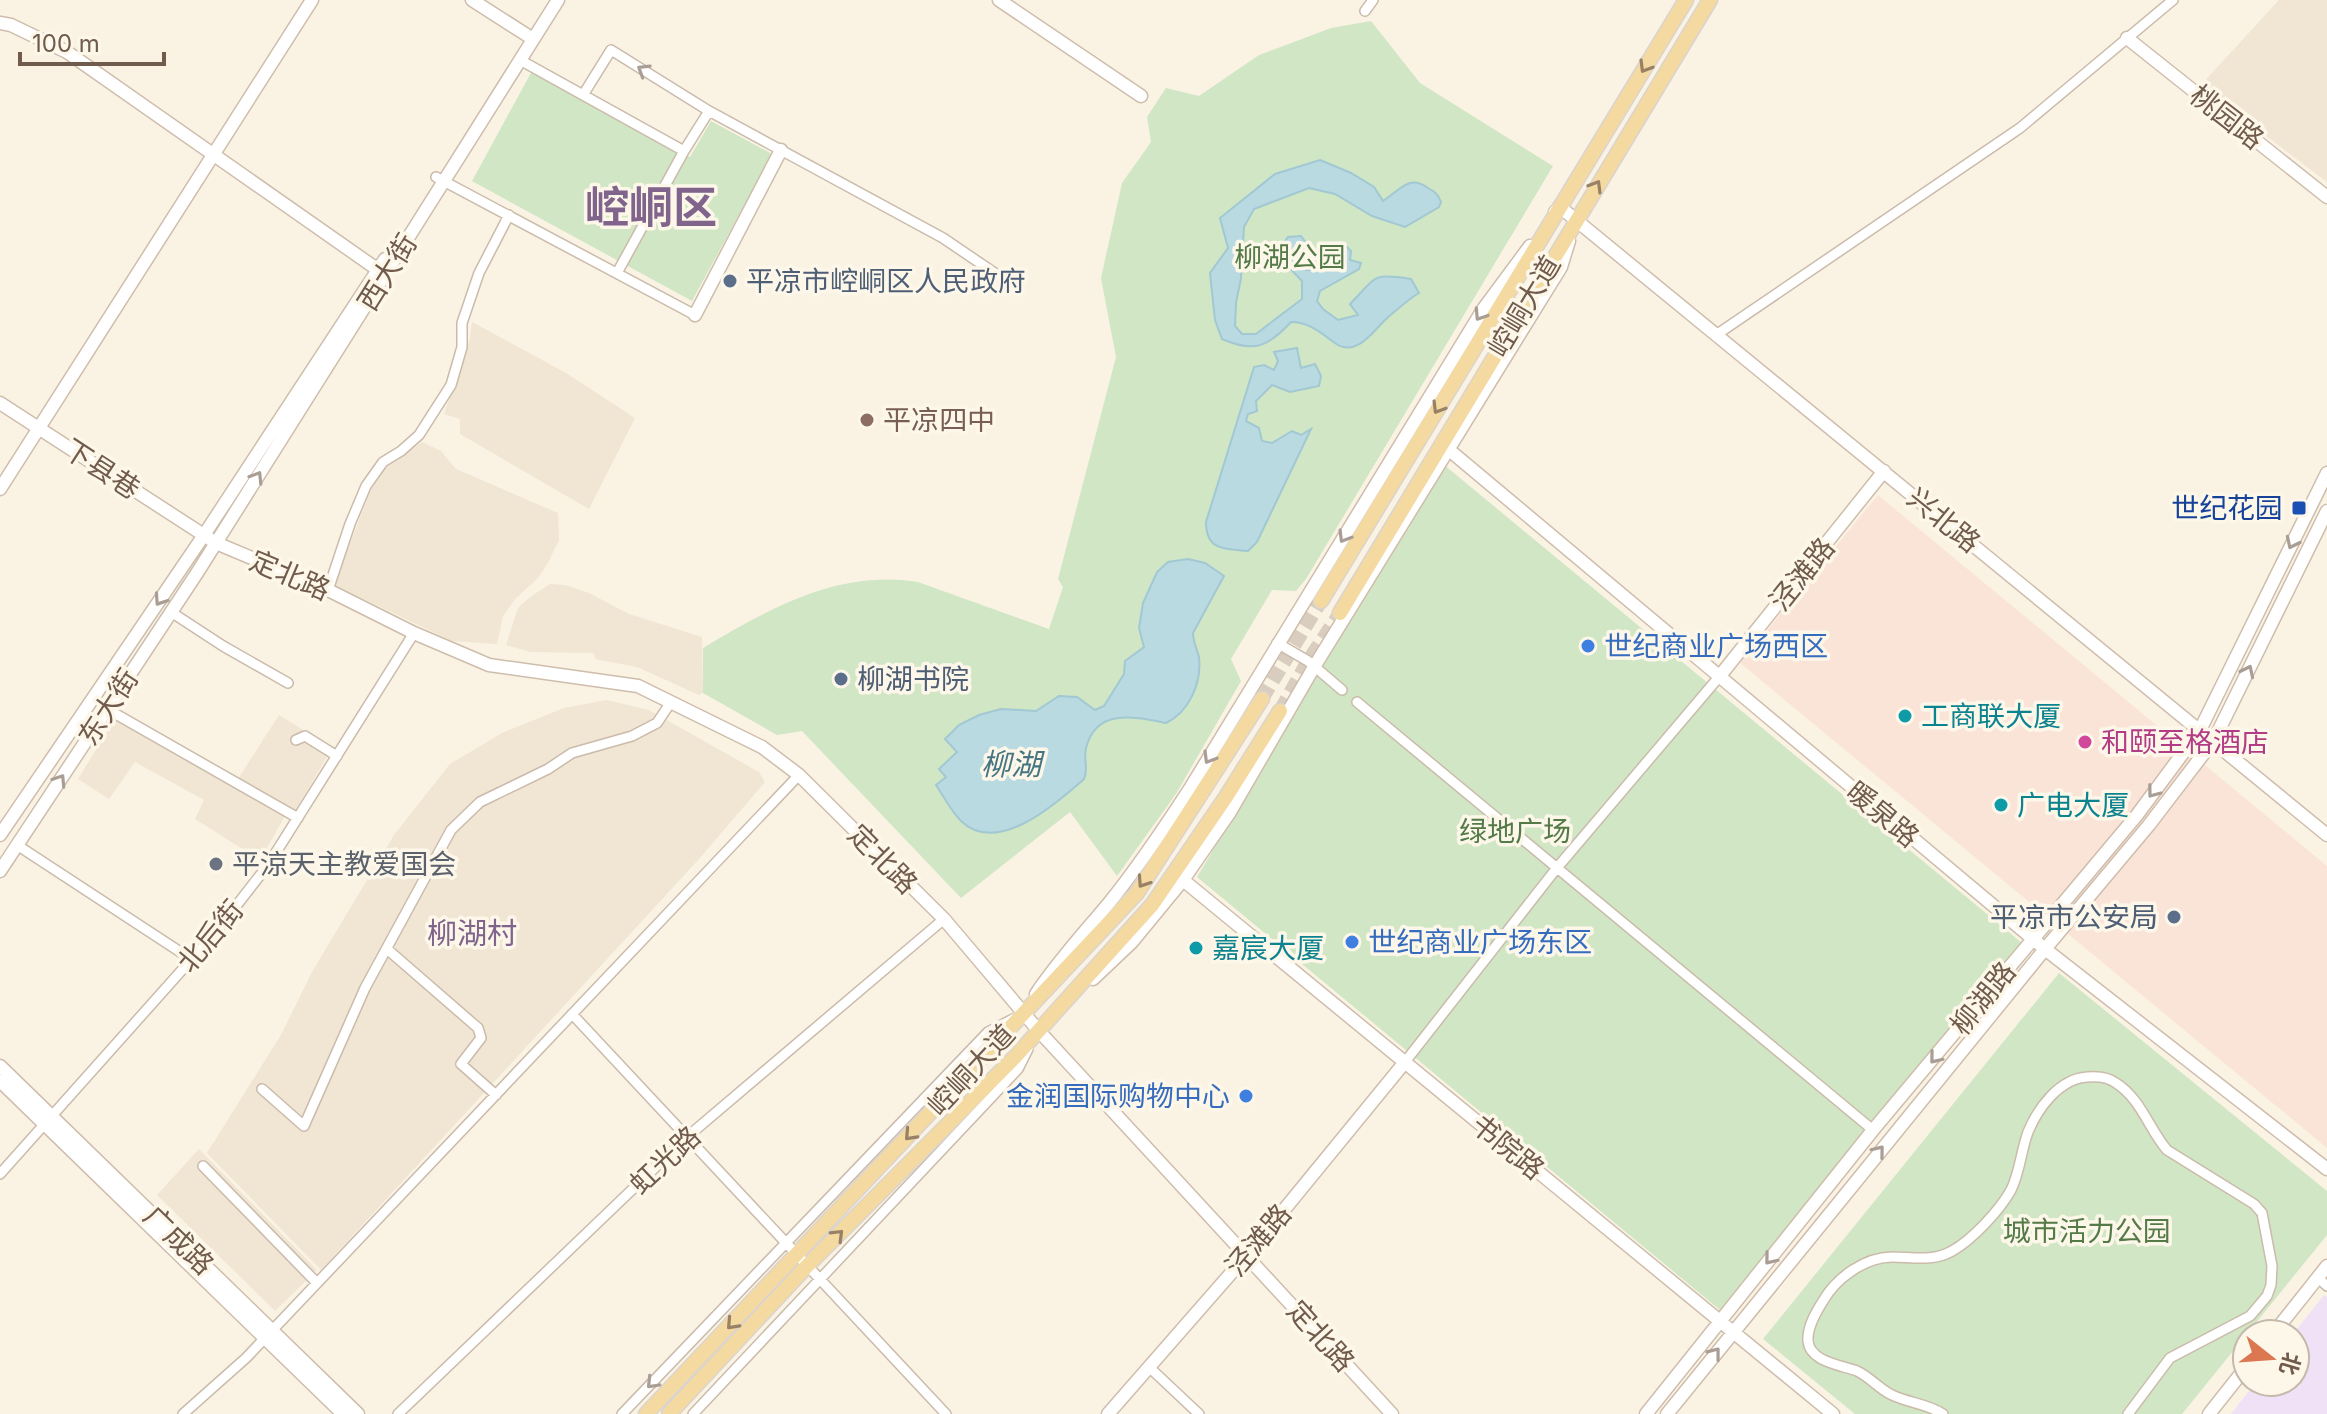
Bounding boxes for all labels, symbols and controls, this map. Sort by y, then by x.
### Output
scale bar [20,16,164,66]
text: 100 m [32,29,100,58]
one-way arrow [1640,58,1655,73]
one-way arrow [637,64,652,79]
street label: 桃园路 [2183,78,2271,156]
district label: 崆峒区 [585,180,717,234]
one-way arrow [1587,180,1602,195]
street label: 西大街 [350,227,424,317]
park label: 柳湖公园 [1234,240,1346,274]
street label: 崆峒大道 [1481,249,1567,363]
place label: 平凉市崆峒区人民政府 [746,264,1026,298]
marker: 平凉市崆峒区人民政府 [721,272,739,290]
one-way arrow [1474,306,1489,320]
one-way arrow [1432,399,1447,414]
place label: 平凉四中 [883,403,995,437]
marker: 平凉四中 [858,411,876,429]
street label: 下县巷 [58,432,146,506]
one-way arrow [248,471,263,486]
street label: 兴北路 [1901,480,1987,560]
place label: 世纪花园 [2171,491,2283,525]
marker: 世纪花园 [2290,499,2308,517]
one-way arrow [1339,528,1354,543]
street label: 泾滩路 [1762,531,1842,617]
one-way arrow [2286,535,2302,549]
street label: 定北路 [245,543,335,607]
one-way arrow [155,591,170,605]
place label: 世纪商业广场西区 [1604,629,1828,663]
marker: 世纪商业广场西区 [1579,637,1597,655]
place label: 柳湖书院 [857,662,969,696]
street label: 东大街 [71,663,145,751]
one-way arrow [2238,664,2254,679]
marker: 柳湖书院 [832,670,850,688]
place label: 工商联大厦 [1921,699,2061,733]
marker: 工商联大厦 [1896,707,1914,725]
place label: 和颐至格酒店 [2101,725,2269,759]
marker: 和颐至格酒店 [2076,733,2094,751]
water label: 柳湖 [981,746,1045,782]
one-way arrow [1203,749,1218,764]
one-way arrow [50,774,65,788]
street label: 暖泉路 [1840,774,1926,854]
one-way arrow [2149,784,2163,798]
place label: 广电大厦 [2017,788,2129,822]
marker: 广电大厦 [1992,796,2010,814]
park label: 绿地广场 [1459,814,1571,848]
street label: 定北路 [841,817,925,901]
place label: 平涼天主教爱国会 [232,847,456,881]
marker: 平涼天主教爱国会 [207,855,225,873]
one-way arrow [1138,874,1153,888]
street label: 北后街 [170,893,250,979]
place label: 平凉市公安局 [1990,900,2158,934]
marker: 平凉市公安局 [2165,908,2183,926]
district label: 柳湖村 [427,915,517,951]
place label: 世纪商业广场东区 [1368,925,1592,959]
place label: 嘉宸大厦 [1212,931,1324,965]
marker: 世纪商业广场东区 [1343,933,1361,951]
marker: 嘉宸大厦 [1187,939,1205,957]
street label: 柳湖路 [1943,955,2023,1041]
street label: 崆峒大道 [920,1017,1022,1123]
one-way arrow [1930,1049,1945,1063]
place label: 金润国际购物中心 [1006,1079,1230,1113]
marker: 金润国际购物中心 [1237,1087,1255,1105]
street label: 书院路 [1465,1107,1551,1187]
street label: 虹光路 [623,1119,707,1201]
one-way arrow [905,1125,919,1140]
one-way arrow [1870,1145,1884,1160]
street label: 泾滩路 [1218,1197,1298,1283]
street label: 广成路 [137,1199,221,1281]
park label: 城市活力公园 [2003,1214,2171,1248]
one-way arrow [828,1230,843,1244]
one-way arrow [1765,1250,1780,1264]
street label: 定北路 [1280,1293,1362,1379]
one-way arrow [726,1315,741,1329]
north arrow [2231,1318,2311,1398]
one-way arrow [1706,1347,1720,1362]
text: 北 [2274,1350,2306,1378]
one-way arrow [646,1374,661,1388]

